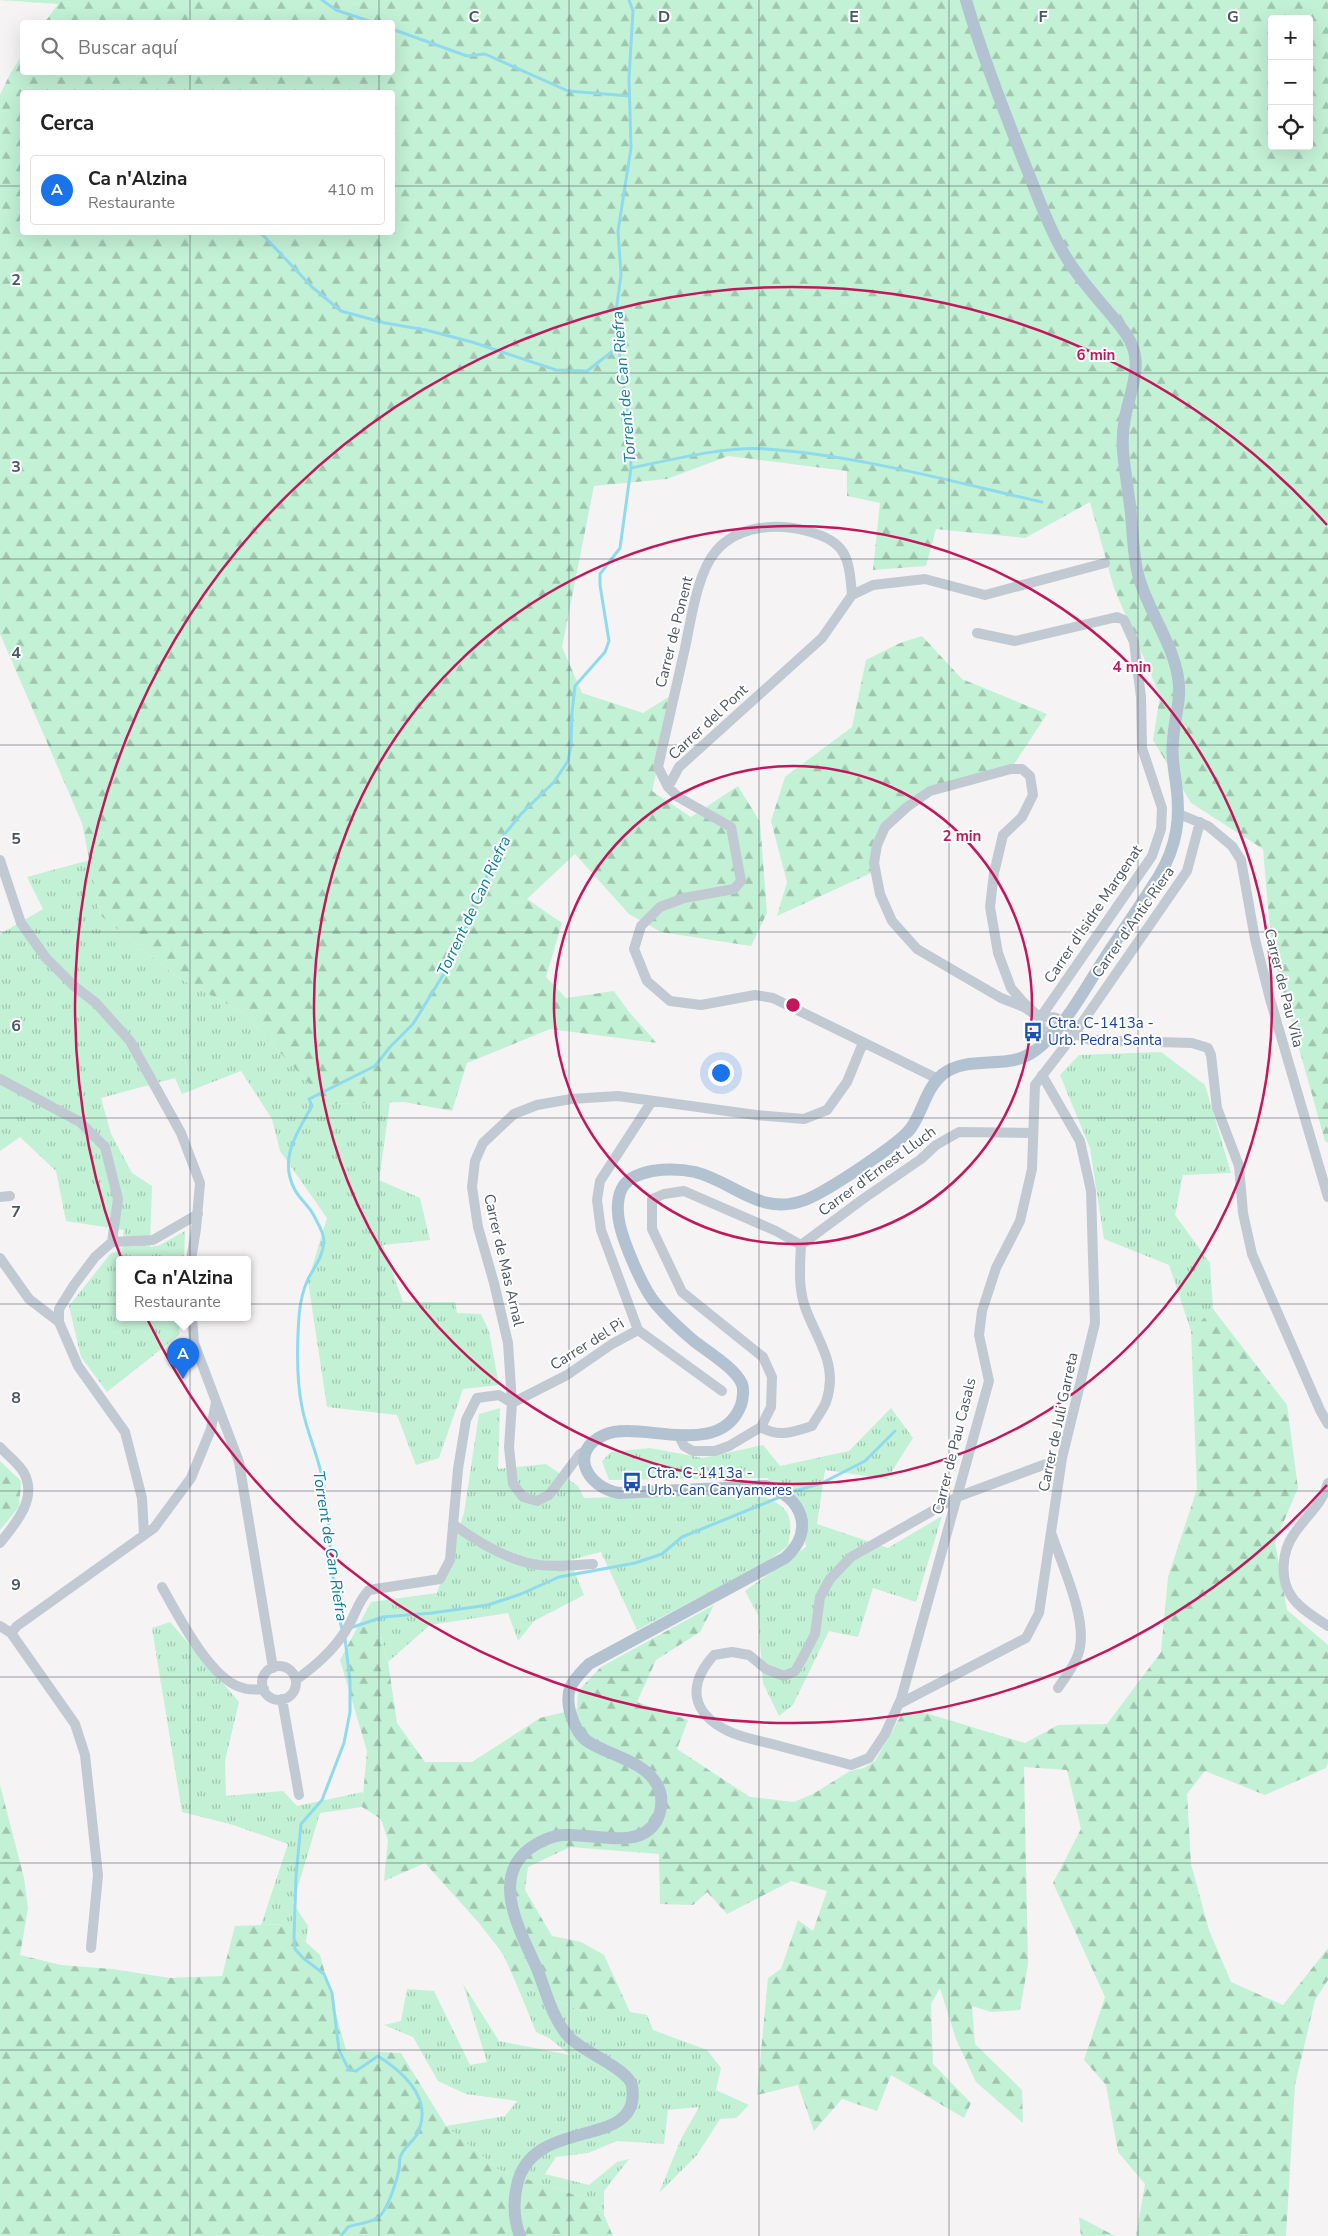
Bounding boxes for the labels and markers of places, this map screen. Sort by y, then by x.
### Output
centre of rings [784,996,802,1014]
place label: Ctra. C-1413a - Urb. Pedra Santa [1048,1013,1162,1050]
bus stop icon: Ctra. C-1413a - Urb. Pedra Santa [1022,1021,1044,1043]
pin: A [167,1338,199,1379]
place label: Ctra. C-1413a - Urb. Can Canyameres [647,1463,792,1500]
bus stop icon: Ctra. C-1413a - Urb. Can Canyameres [621,1471,643,1493]

